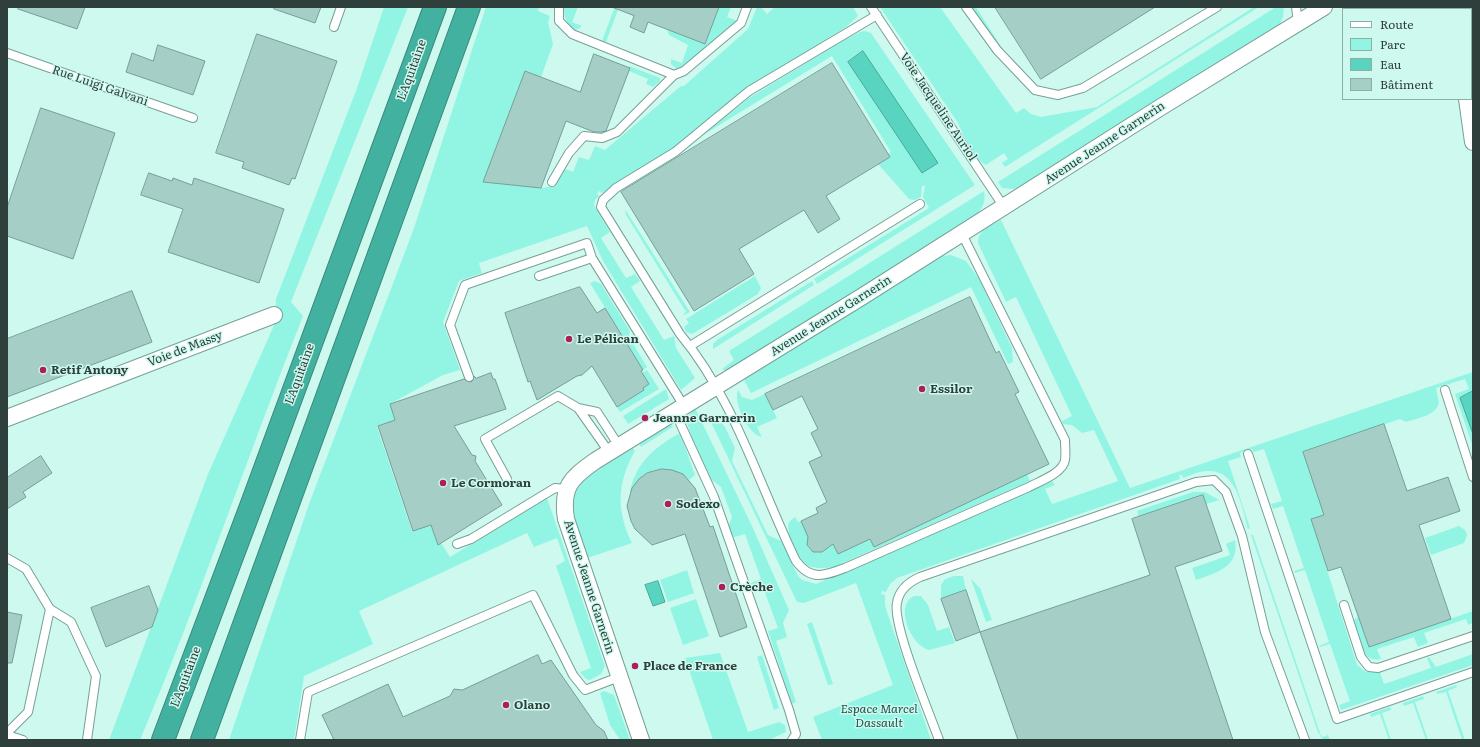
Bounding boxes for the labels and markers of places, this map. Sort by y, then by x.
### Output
place label: Le Pélican [577,332,639,346]
marker: Le Pélican [564,334,574,344]
place label: Retif Antony [51,363,128,377]
marker: Retif Antony [38,365,48,375]
place label: Essilor [930,382,972,396]
marker: Essilor [917,384,927,394]
place label: Jeanne Garnerin [653,411,756,425]
marker: Jeanne Garnerin [640,413,650,423]
place label: Le Cormoran [451,476,531,490]
marker: Le Cormoran [438,478,448,488]
place label: Sodexo [676,497,720,511]
marker: Sodexo [663,499,673,509]
place label: Crèche [730,580,773,594]
marker: Crèche [717,582,727,592]
place label: Place de France [643,659,737,673]
marker: Place de France [630,661,640,671]
place label: Olano [514,698,550,712]
marker: Olano [501,700,511,710]

